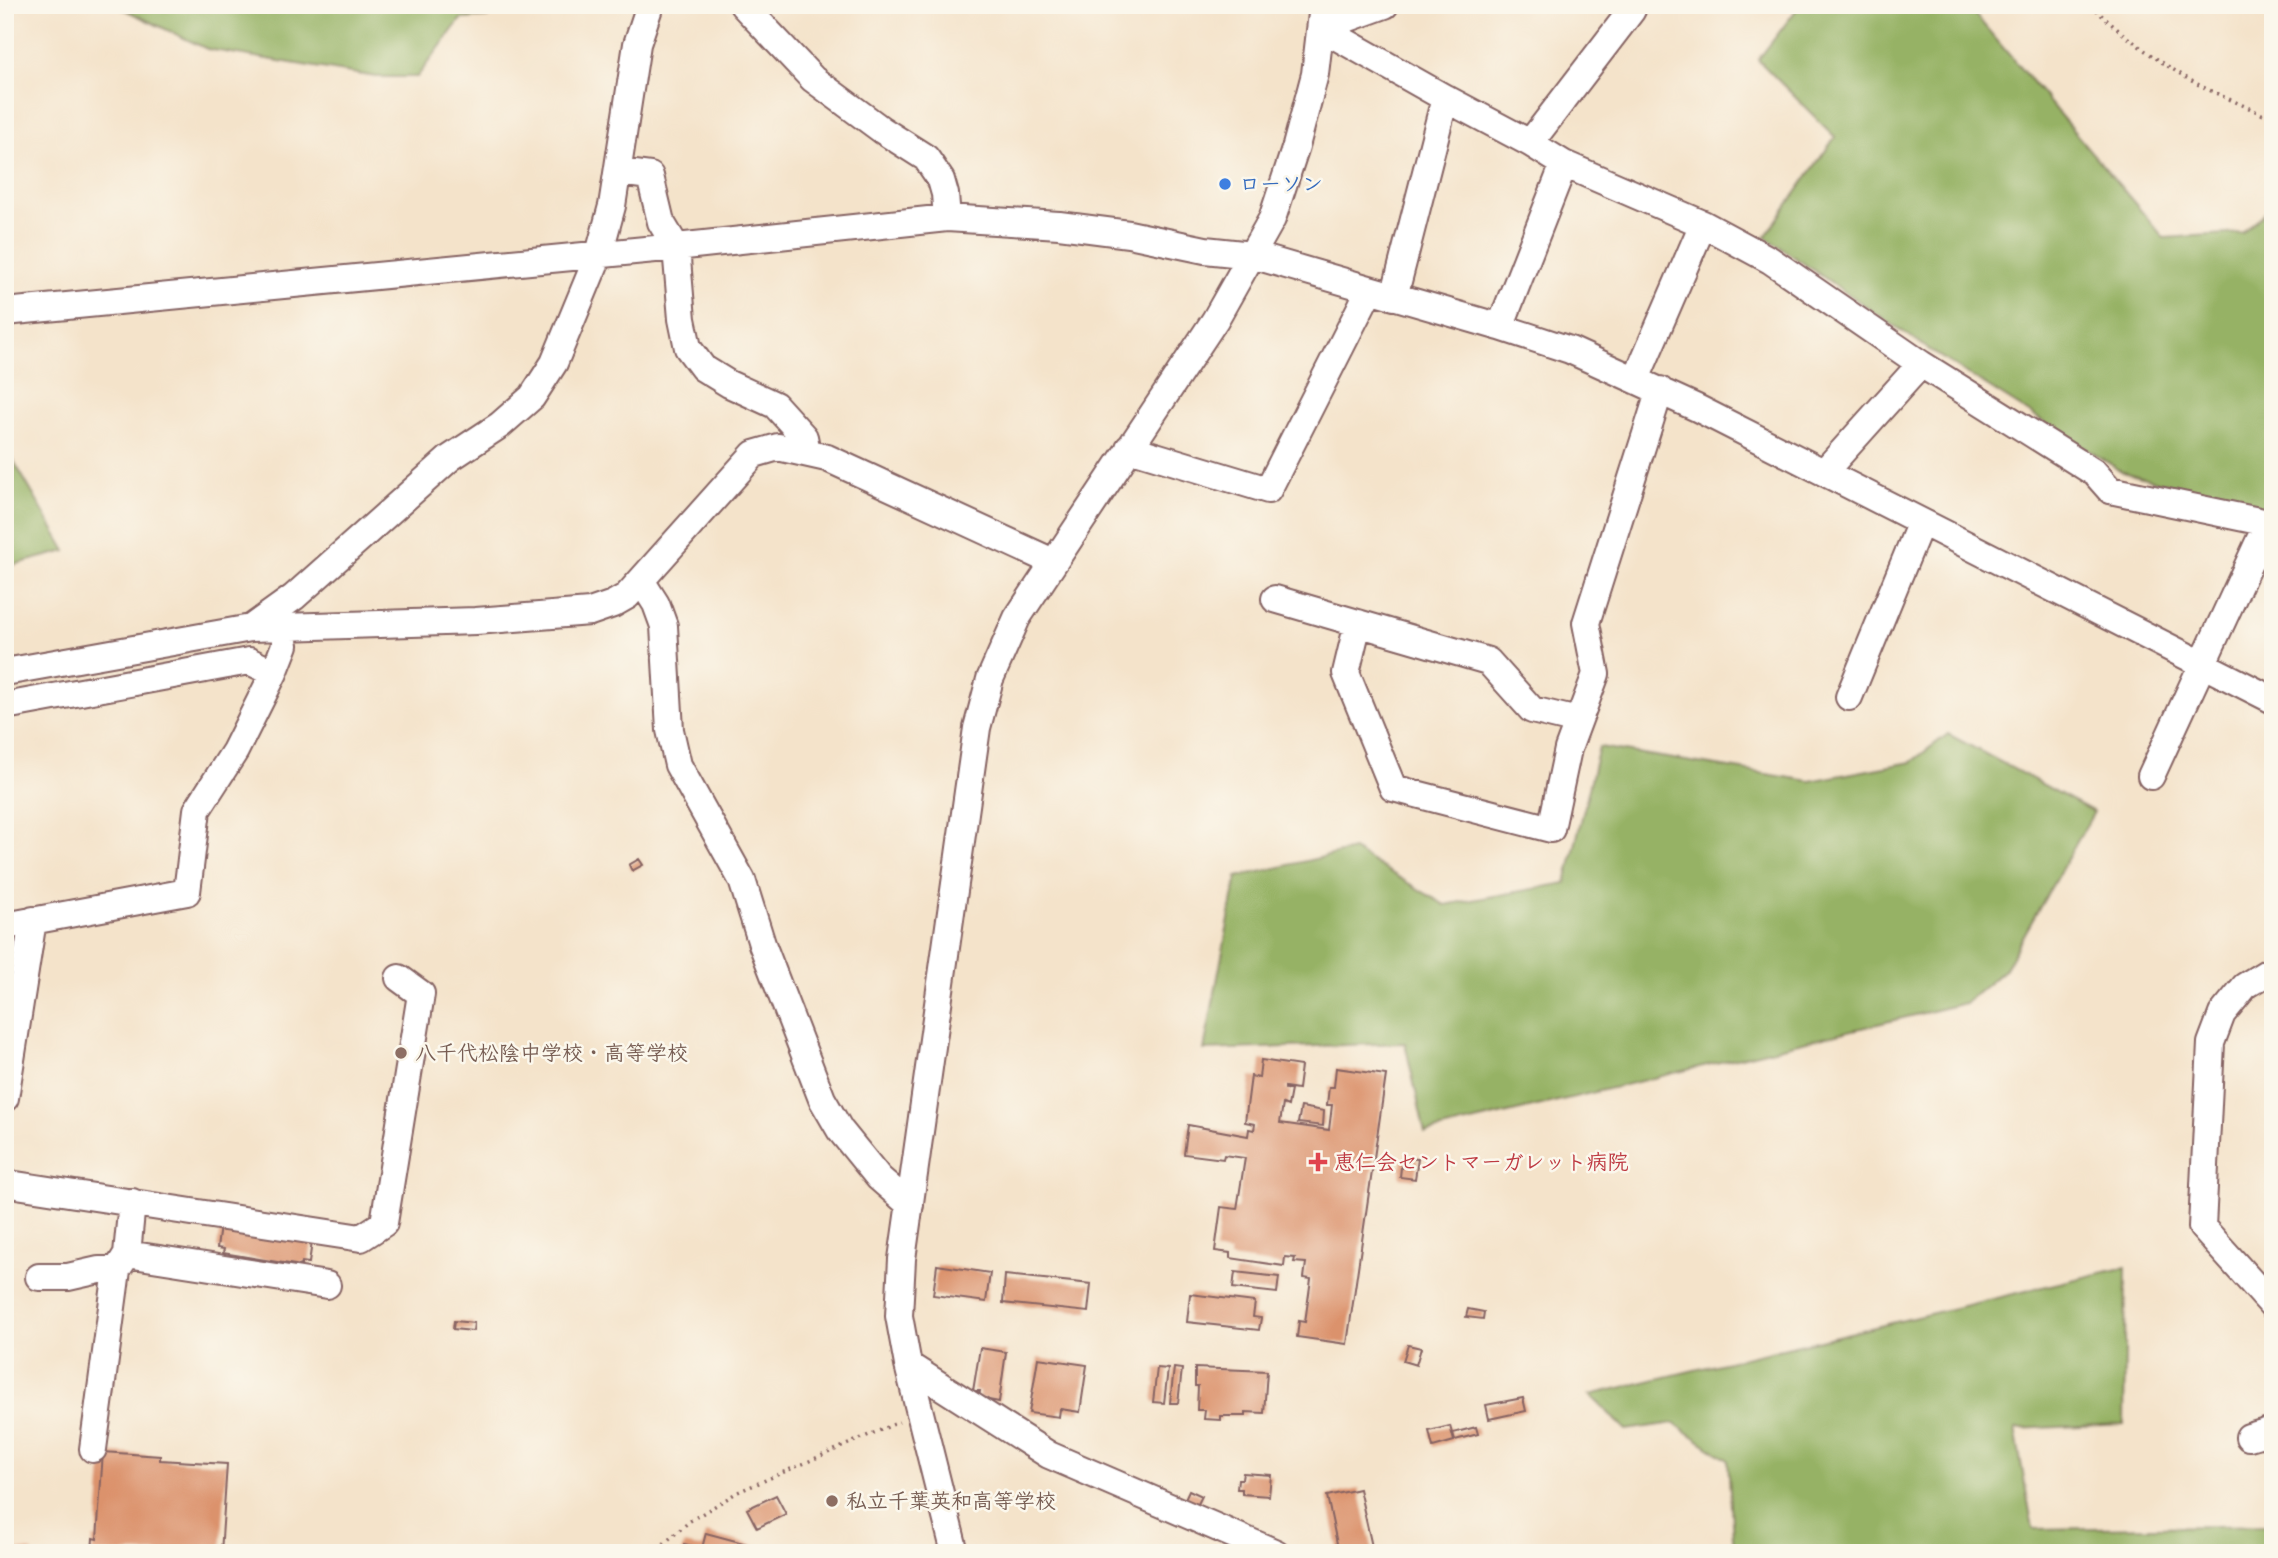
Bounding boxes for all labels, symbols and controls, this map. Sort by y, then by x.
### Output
place label: ローソン [1239,169,1323,196]
marker: ローソン [1217,176,1233,192]
place label: 八千代松陰中学校・高等学校 [415,1038,688,1065]
marker: 八千代松陰中学校・高等学校 [393,1045,409,1061]
place label: 恵仁会セントマーガレット病院 [1334,1147,1628,1174]
marker: 恵仁会セントマーガレット病院 [1308,1152,1328,1172]
place label: 私立千葉英和高等学校 [846,1486,1056,1513]
marker: 私立千葉英和高等学校 [824,1493,840,1509]

